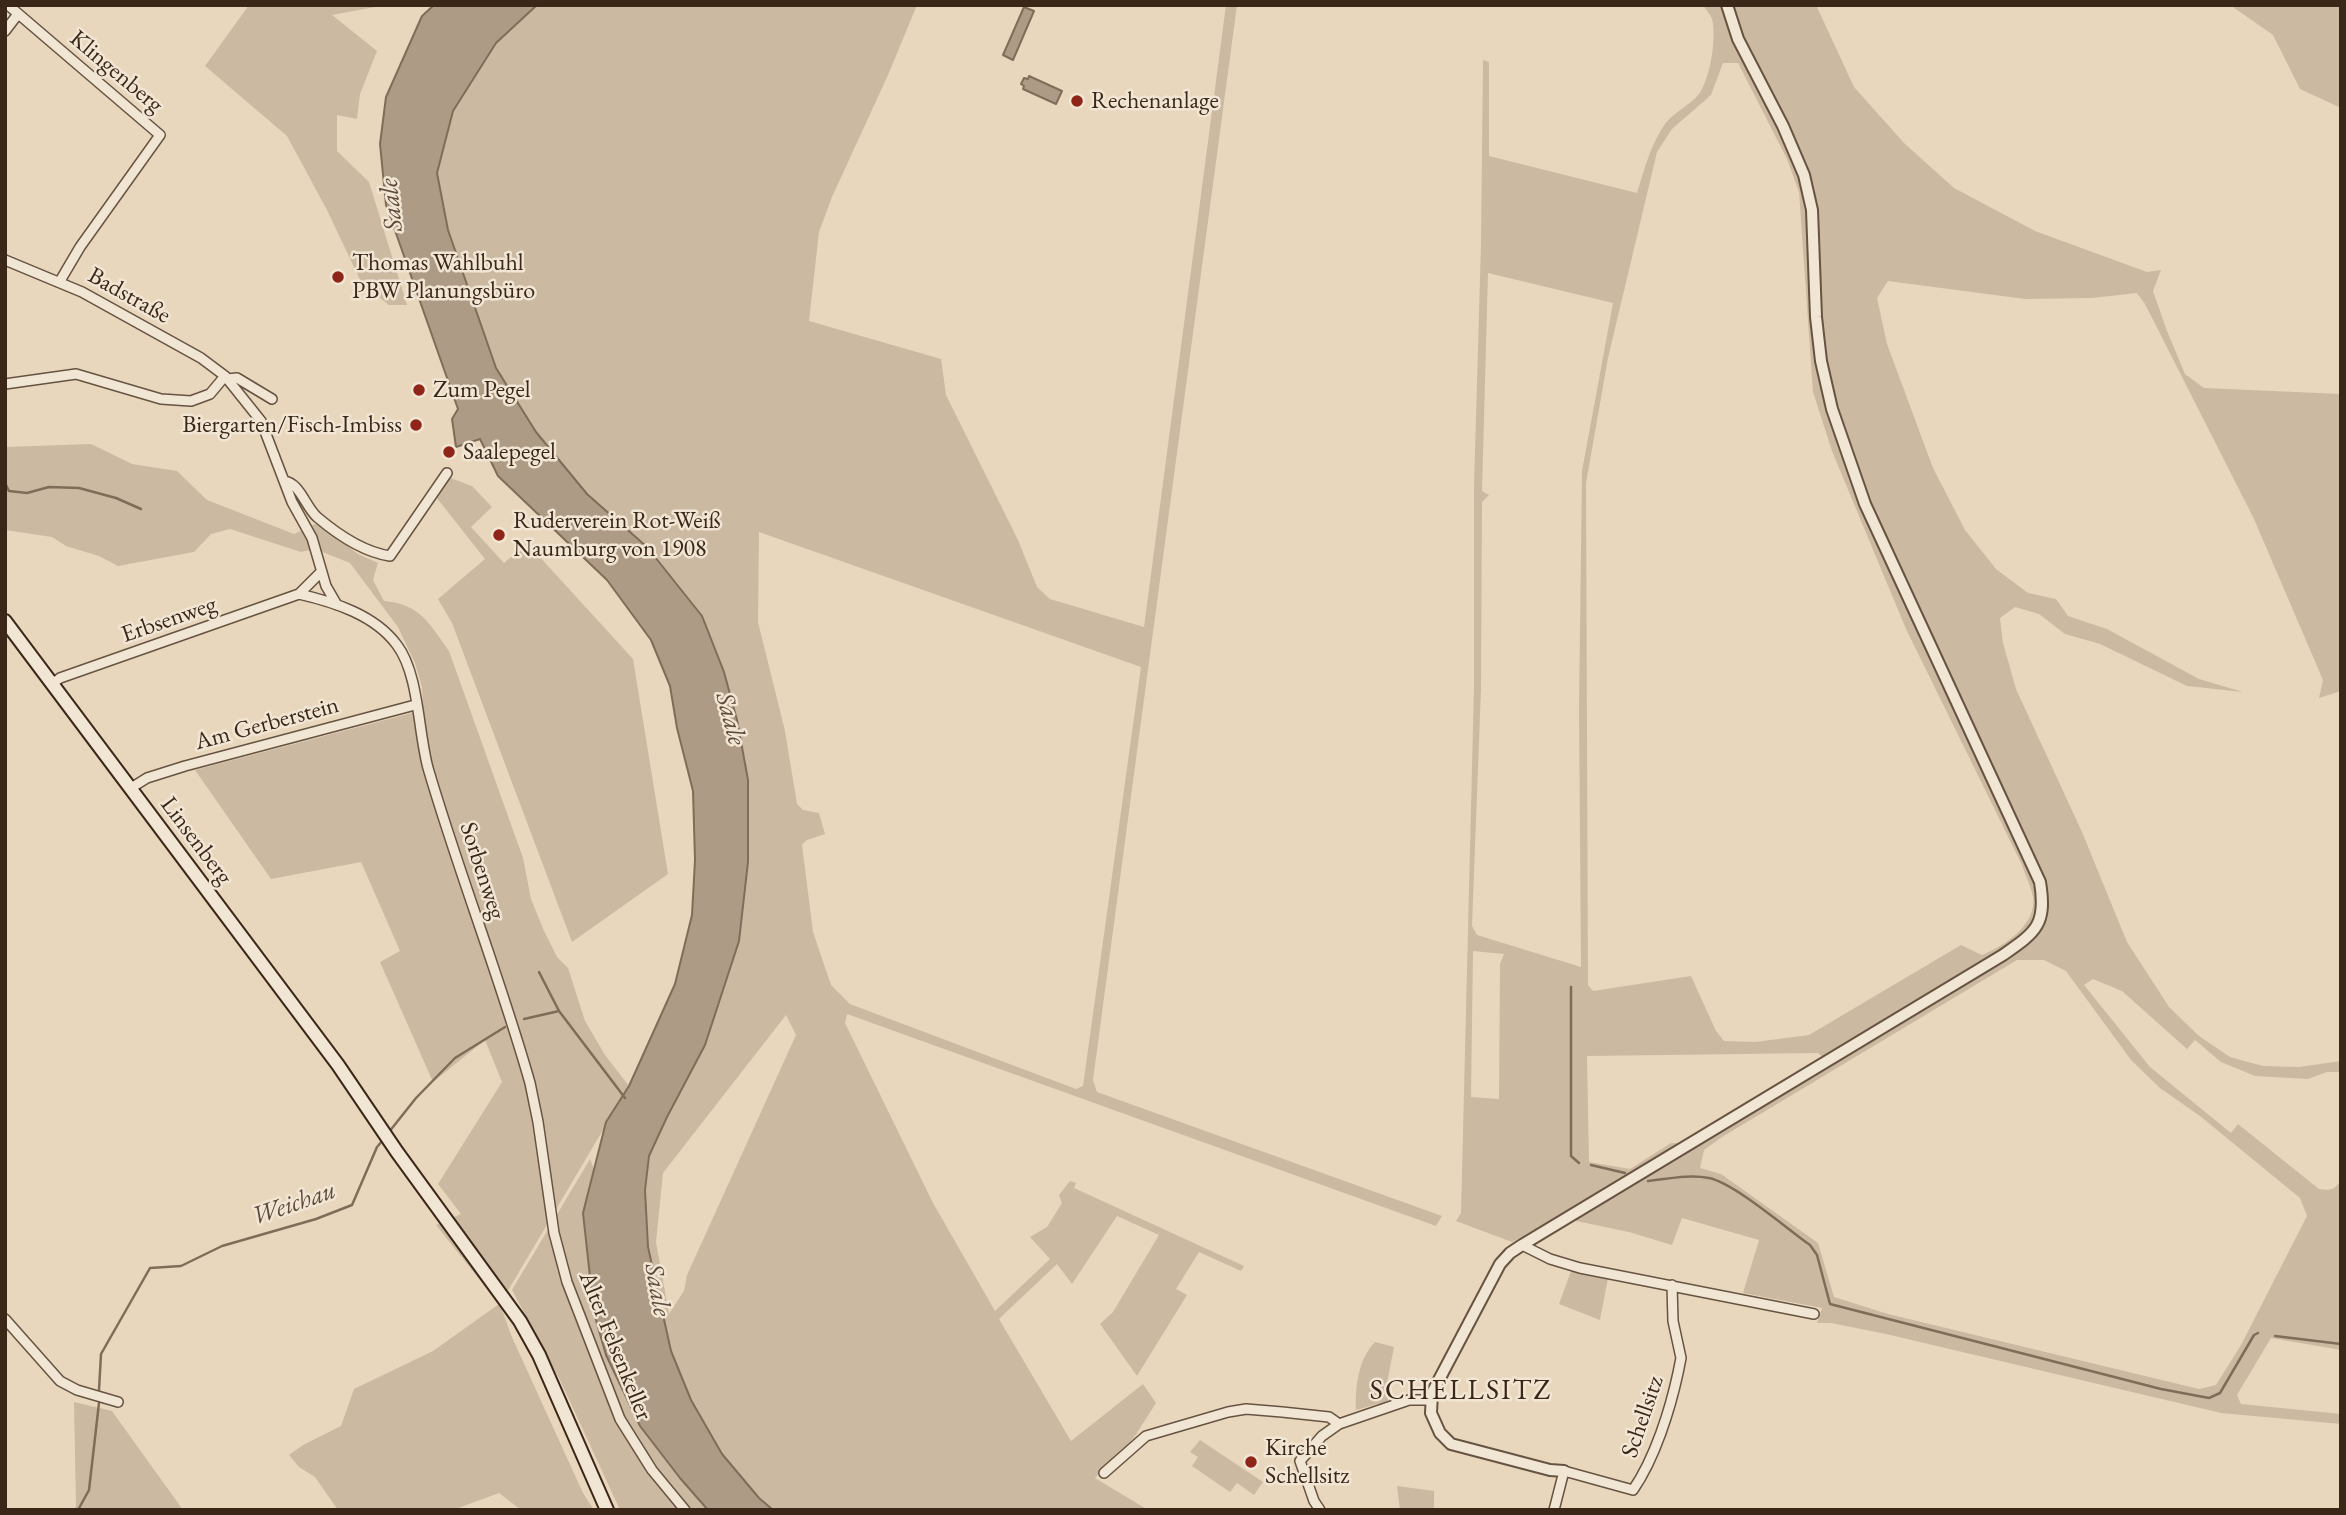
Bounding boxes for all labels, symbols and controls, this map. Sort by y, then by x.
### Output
street label: Klingenberg [63,25,169,119]
place label: Rechenanlage [1091,87,1219,115]
marker: Rechenanlage [1069,93,1085,109]
water label: Saale [374,177,410,233]
place label: Thomas Wahlbuhl PBW Planungsbüro [352,249,535,305]
street label: Badstraße [83,262,175,330]
marker: Thomas Wahlbuhl PBW Planungsbüro [330,269,346,285]
place label: Zum Pegel [433,376,531,404]
marker: Zum Pegel [411,382,427,398]
place label: Biergarten/Fisch-Imbiss [182,411,402,439]
marker: Biergarten/Fisch-Imbiss [408,417,424,433]
place label: Saalepegel [463,438,556,466]
marker: Saalepegel [441,444,457,460]
place label: Ruderverein Rot-Weiß Naumburg von 1908 [513,507,721,563]
marker: Ruderverein Rot-Weiß Naumburg von 1908 [491,527,507,543]
street label: Erbsenweg [118,590,220,650]
water label: Saale [708,689,752,749]
street label: Am Gerberstein [192,691,342,757]
street label: Linsenberg [154,791,238,891]
street label: Sorbenweg [453,819,511,923]
water label: Weichau [248,1175,340,1233]
water label: Saale [637,1261,677,1319]
street label: Alter Felsenkeller [572,1267,658,1425]
street label: Schellsitz [1616,1372,1670,1462]
district label: SCHELLSITZ [1371,1374,1551,1408]
place label: Kirche Schellsitz [1265,1434,1349,1490]
marker: Kirche Schellsitz [1243,1454,1259,1470]

